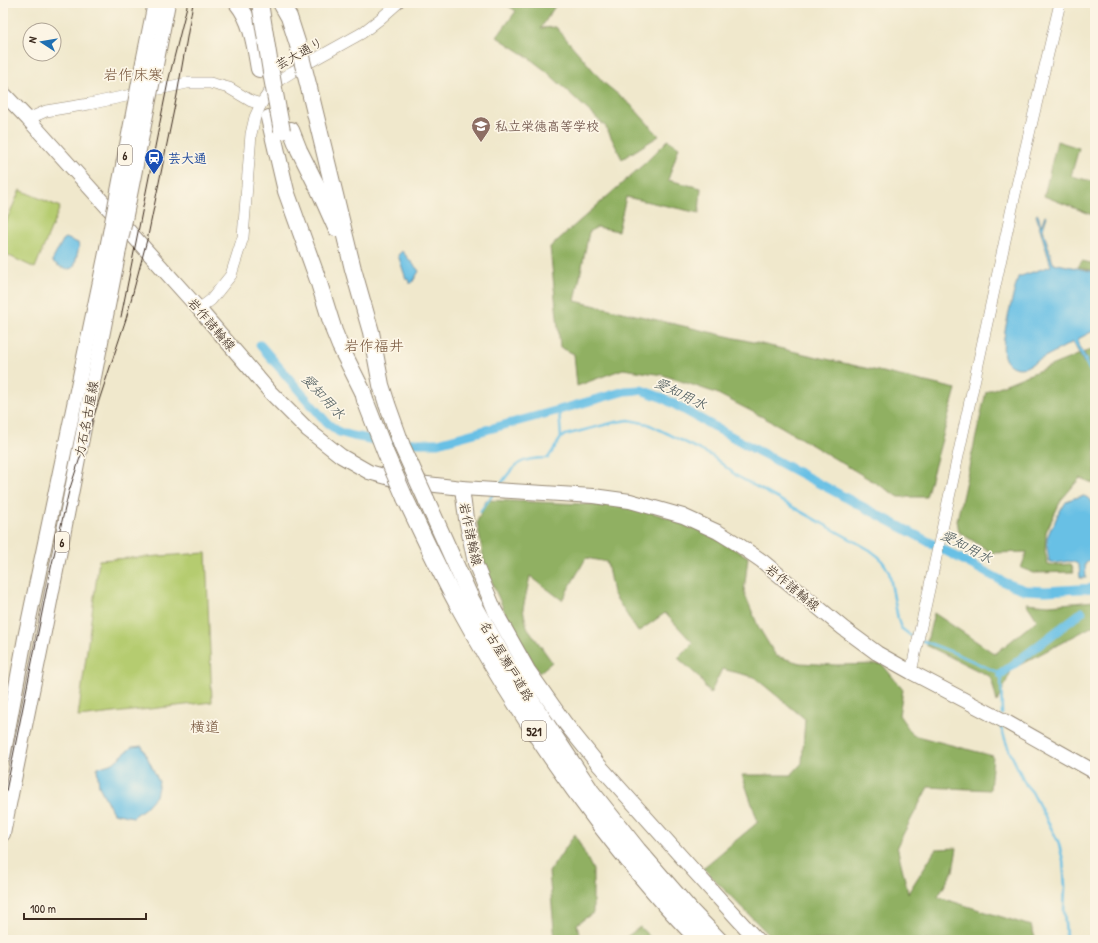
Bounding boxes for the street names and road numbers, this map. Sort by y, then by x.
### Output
street label: 芸大通り [272,33,326,73]
road number: 6 [118,145,132,165]
street label: 岩作諸輪線 [184,294,241,355]
street label: 力石名古屋線 [70,378,102,459]
street label: 岩作諸輪線 [455,500,487,569]
road number: 6 [55,532,69,552]
street label: 岩作諸輪線 [762,560,825,615]
street label: 名古屋瀬戸道路 [476,617,538,705]
road number: 521 [522,721,546,741]

